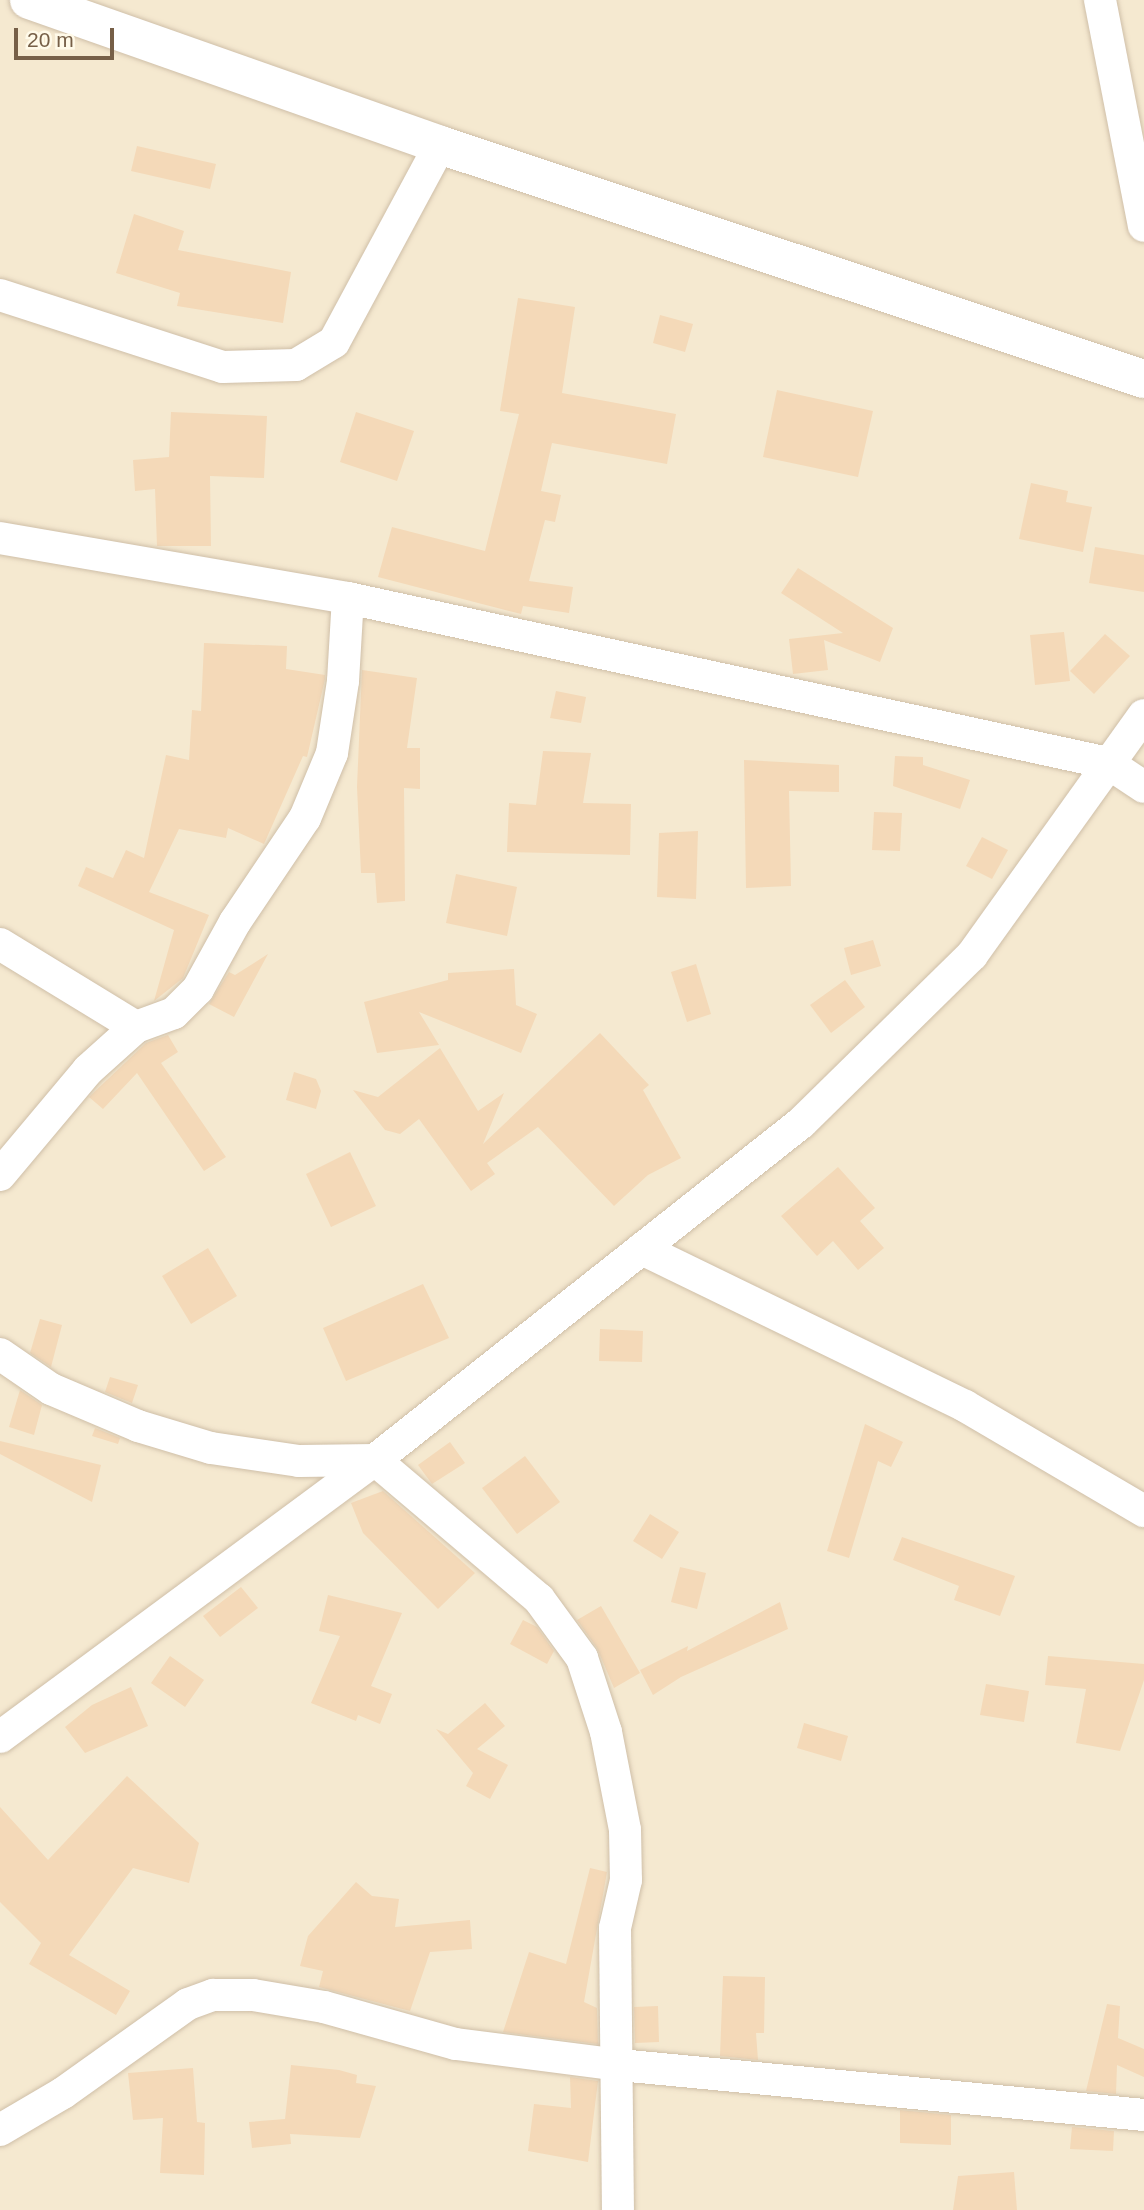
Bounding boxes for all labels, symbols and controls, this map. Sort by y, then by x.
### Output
scale bar [18,14,117,58]
text: 20 m [27,28,74,51]

